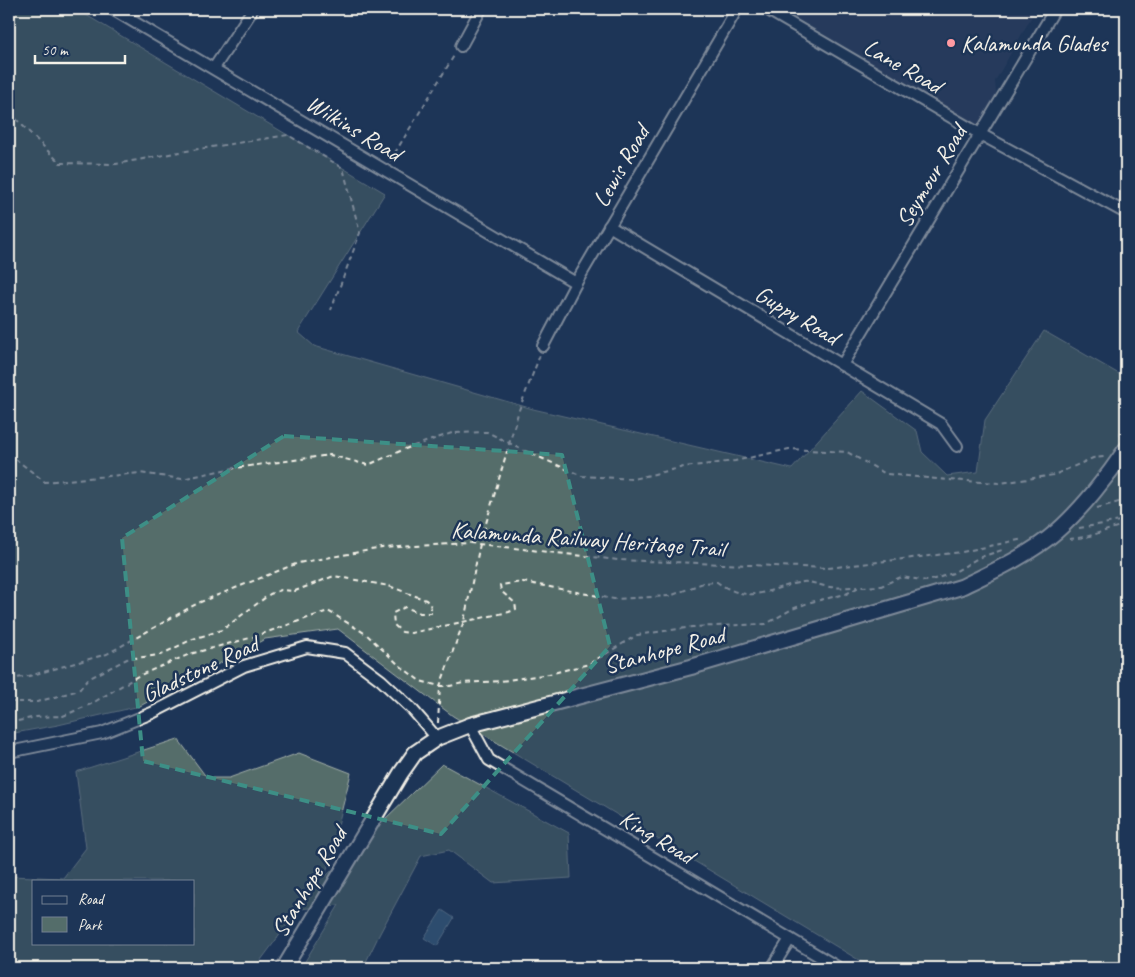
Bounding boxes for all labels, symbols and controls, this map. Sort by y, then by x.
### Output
place label: Kalamunda Glades [961,28,1110,58]
scale bar [35,32,125,64]
street label: Lane Road [858,32,951,102]
marker: Kalamunda Glades [945,37,957,49]
text: 50 m [42,41,69,60]
street label: Wilkins Road [301,88,410,170]
street label: Seymour Road [889,116,975,233]
street label: Lewis Road [586,117,658,212]
street label: Guppy Road [750,278,847,353]
street label: Kalamunda Railway Heritage Trail [450,514,730,564]
street label: Stanhope Road [600,619,731,680]
street label: Gladstone Road [137,627,266,709]
street label: King Road [614,803,703,873]
street label: Stanhope Road [264,818,356,943]
legend [32,880,195,944]
text: Road [78,890,105,909]
text: Park [78,916,103,935]

